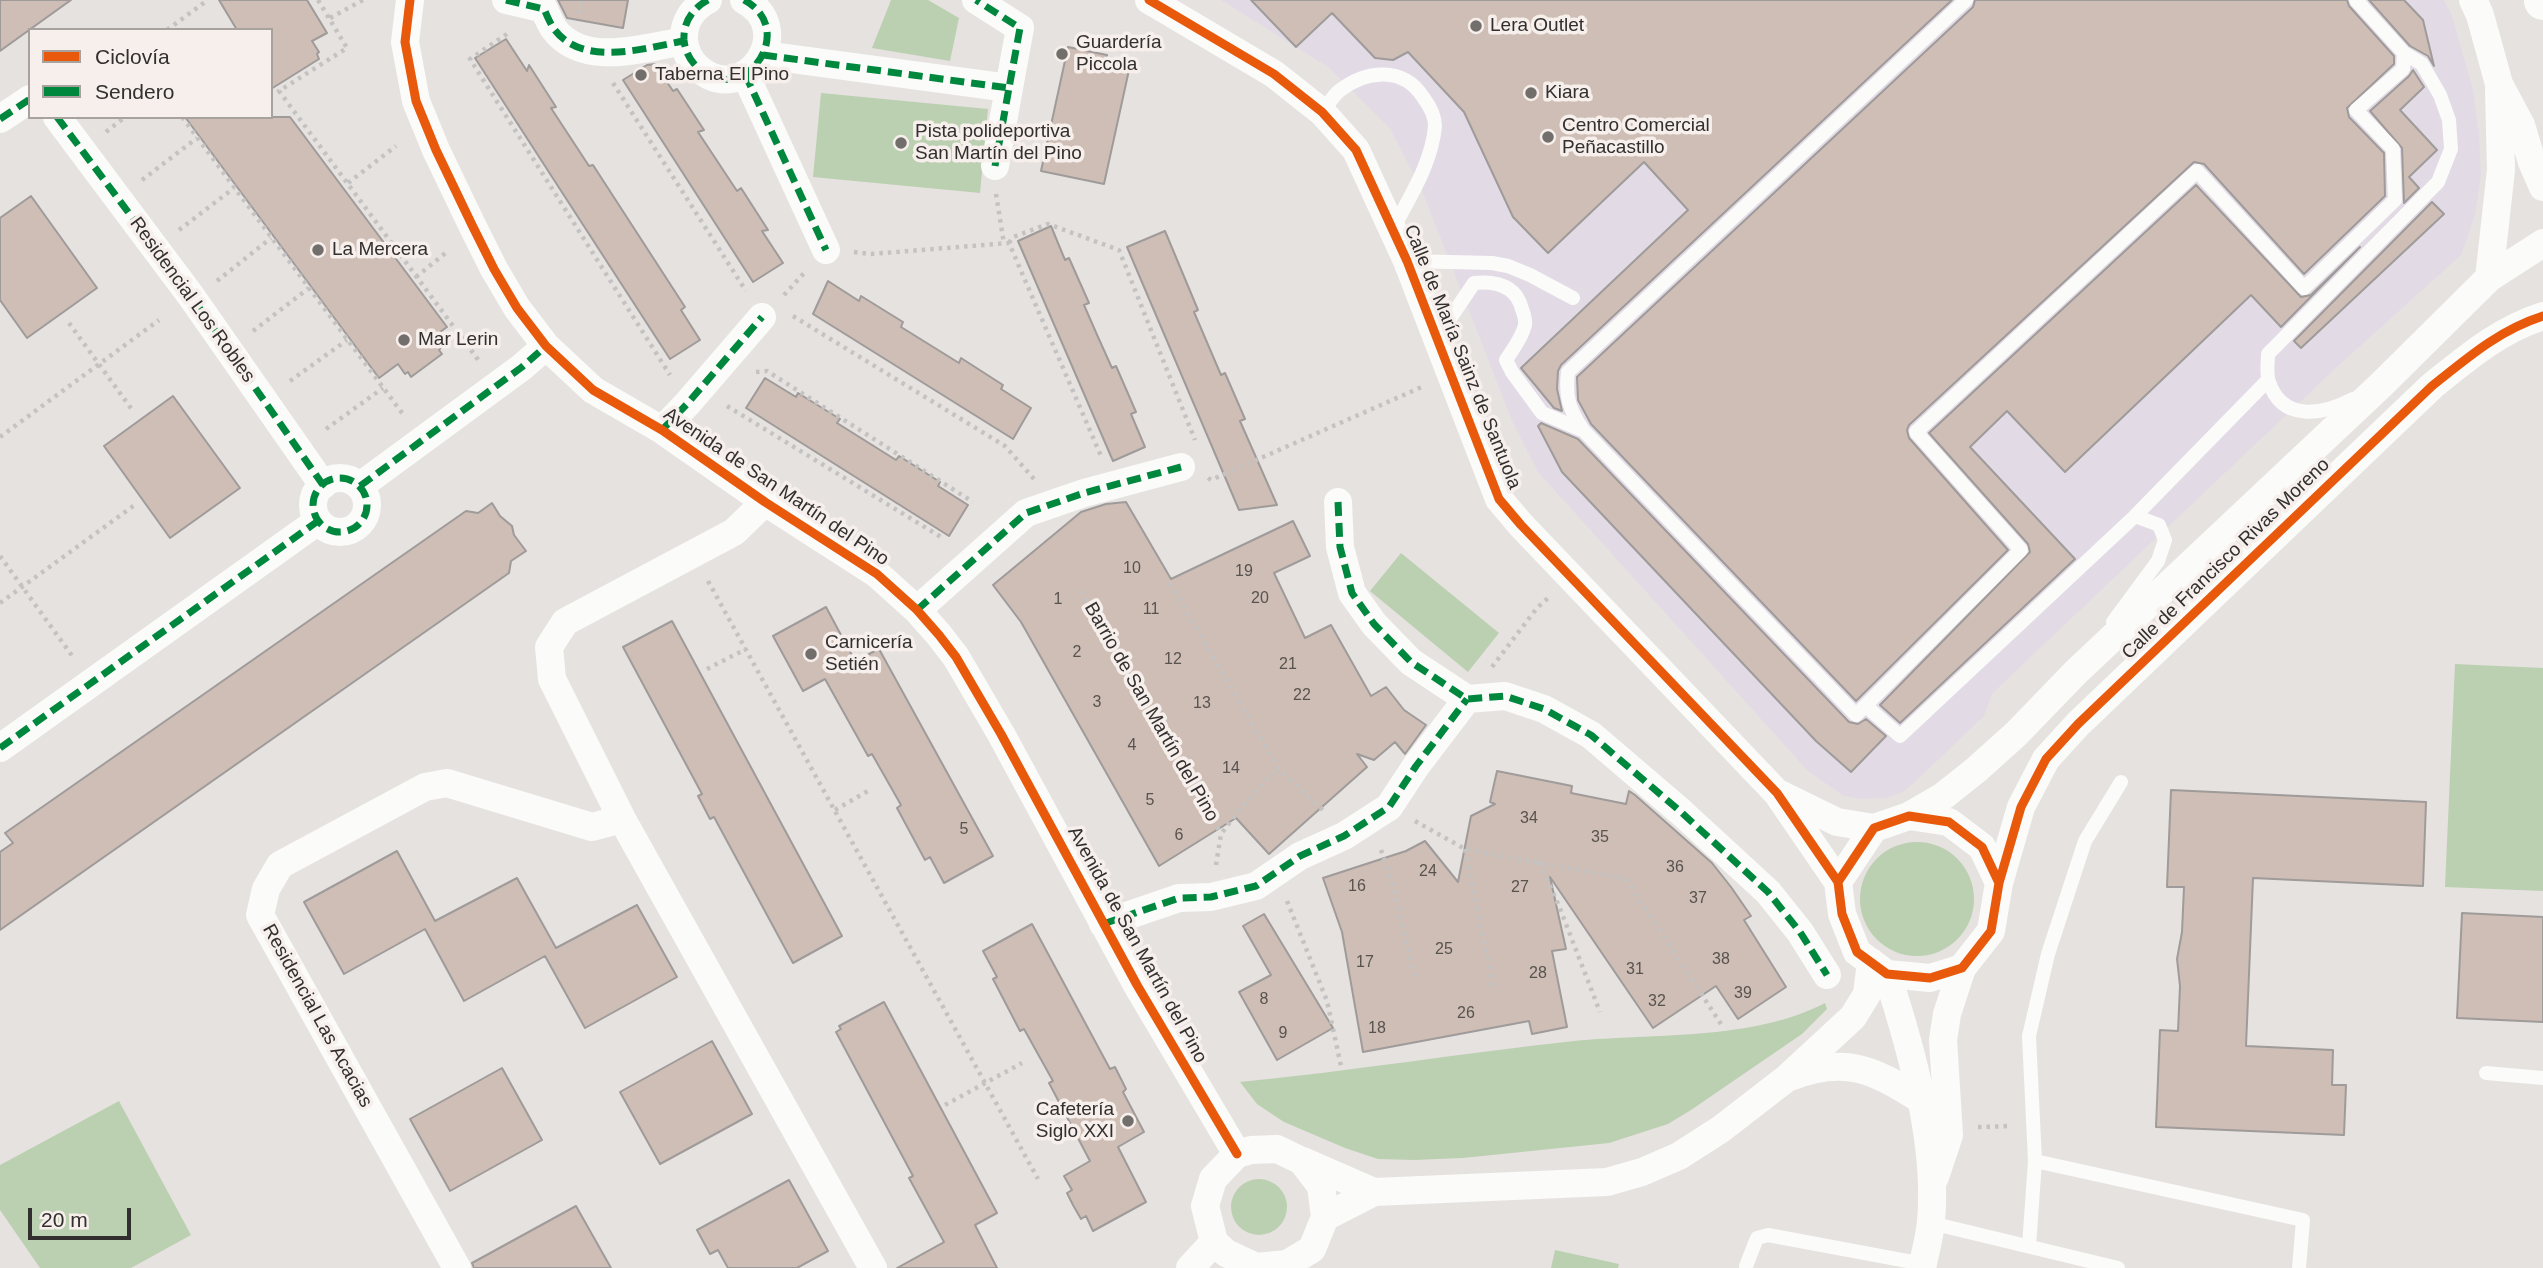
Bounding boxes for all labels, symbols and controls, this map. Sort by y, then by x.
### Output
place label: Lera Outlet [1490,15,1584,37]
marker: Lera Outlet [1468,18,1484,34]
legend [28,28,273,119]
place label: Guardería Piccola [1076,32,1162,76]
text: Ciclovía [95,45,170,68]
marker: Guardería Piccola [1054,46,1070,62]
place label: Taberna El Pino [655,64,789,86]
marker: Taberna El Pino [633,67,649,83]
text: Sendero [95,80,174,103]
place label: Kiara [1545,82,1589,104]
marker: Kiara [1523,85,1539,101]
place label: Centro Comercial Peñacastillo [1562,115,1710,159]
place label: Pista polideportiva San Martín del Pino [915,121,1082,165]
marker: Centro Comercial Peñacastillo [1540,129,1556,145]
marker: Pista polideportiva San Martín del Pino [893,135,909,151]
street label: Residencial Los Robles [124,213,260,387]
street label: Calle de María Sainz de Santuola [1398,222,1526,492]
place label: La Mercera [332,239,428,261]
marker: La Mercera [310,242,326,258]
place label: Mar Lerin [418,329,498,351]
marker: Mar Lerin [396,332,412,348]
street label: Avenida de San Martín del Pino [659,403,893,571]
street label: Calle de Francisco Rivas Moreno [2117,454,2335,664]
house number: 10 [1123,559,1141,579]
house number: 19 [1235,562,1253,582]
house number: 20 [1251,589,1269,609]
house number: 1 [1054,590,1062,610]
street label: Barrio de San Martín del Pino [1079,598,1223,826]
house number: 11 [1143,600,1159,620]
place label: Carnicería Setién [825,632,913,676]
house number: 2 [1073,643,1081,663]
marker: Carnicería Setién [803,646,819,662]
house number: 12 [1164,650,1182,670]
house number: 21 [1279,655,1297,675]
house number: 22 [1293,686,1311,706]
house number: 3 [1093,693,1101,713]
house number: 13 [1193,694,1211,714]
house number: 4 [1128,736,1136,756]
house number: 14 [1222,759,1240,779]
house number: 5 [1146,791,1154,811]
house number: 34 [1520,809,1538,829]
house number: 5 [960,820,968,840]
street label: Avenida de San Martín del Pino [1062,823,1212,1067]
house number: 6 [1175,826,1183,846]
house number: 35 [1591,828,1609,848]
house number: 36 [1666,858,1684,878]
house number: 24 [1419,862,1437,882]
house number: 16 [1348,877,1366,897]
house number: 27 [1511,878,1529,898]
house number: 37 [1689,889,1707,909]
street label: Residencial Las Acacias [257,920,377,1112]
house number: 25 [1435,940,1453,960]
house number: 38 [1712,950,1730,970]
house number: 17 [1356,953,1374,973]
house number: 31 [1626,960,1644,980]
house number: 28 [1529,964,1547,984]
house number: 39 [1734,984,1752,1004]
house number: 8 [1260,990,1268,1010]
house number: 32 [1648,992,1666,1012]
house number: 26 [1457,1004,1475,1024]
house number: 18 [1368,1019,1386,1039]
house number: 9 [1279,1024,1287,1044]
place label: Cafetería Siglo XXI [1036,1099,1114,1143]
marker: Cafetería Siglo XXI [1120,1113,1136,1129]
scale bar [32,1194,135,1238]
text: 20 m [41,1208,88,1231]

